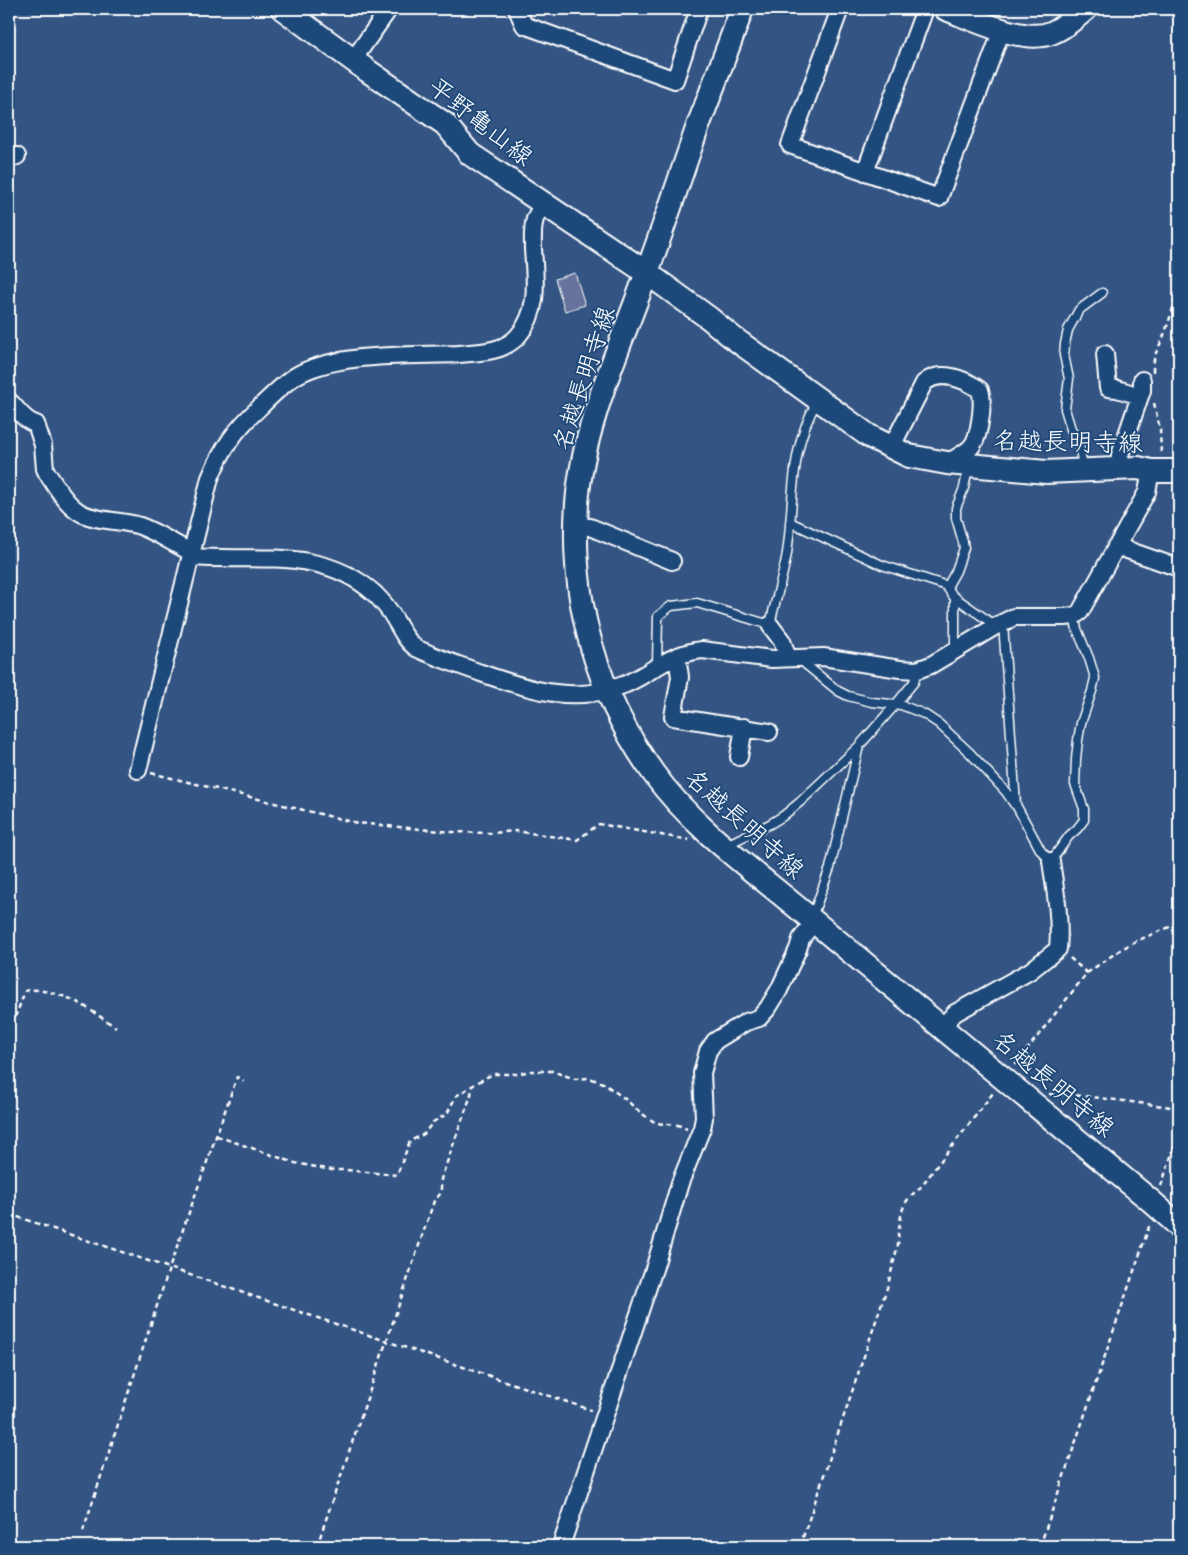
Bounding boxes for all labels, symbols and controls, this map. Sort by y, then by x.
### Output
street label: 平野亀山線 [421,71,539,173]
street label: 名越長明寺線 [546,302,622,455]
street label: 名越長明寺線 [993,425,1143,459]
street label: 名越長明寺線 [678,762,811,886]
street label: 名越長明寺線 [986,1023,1121,1144]

